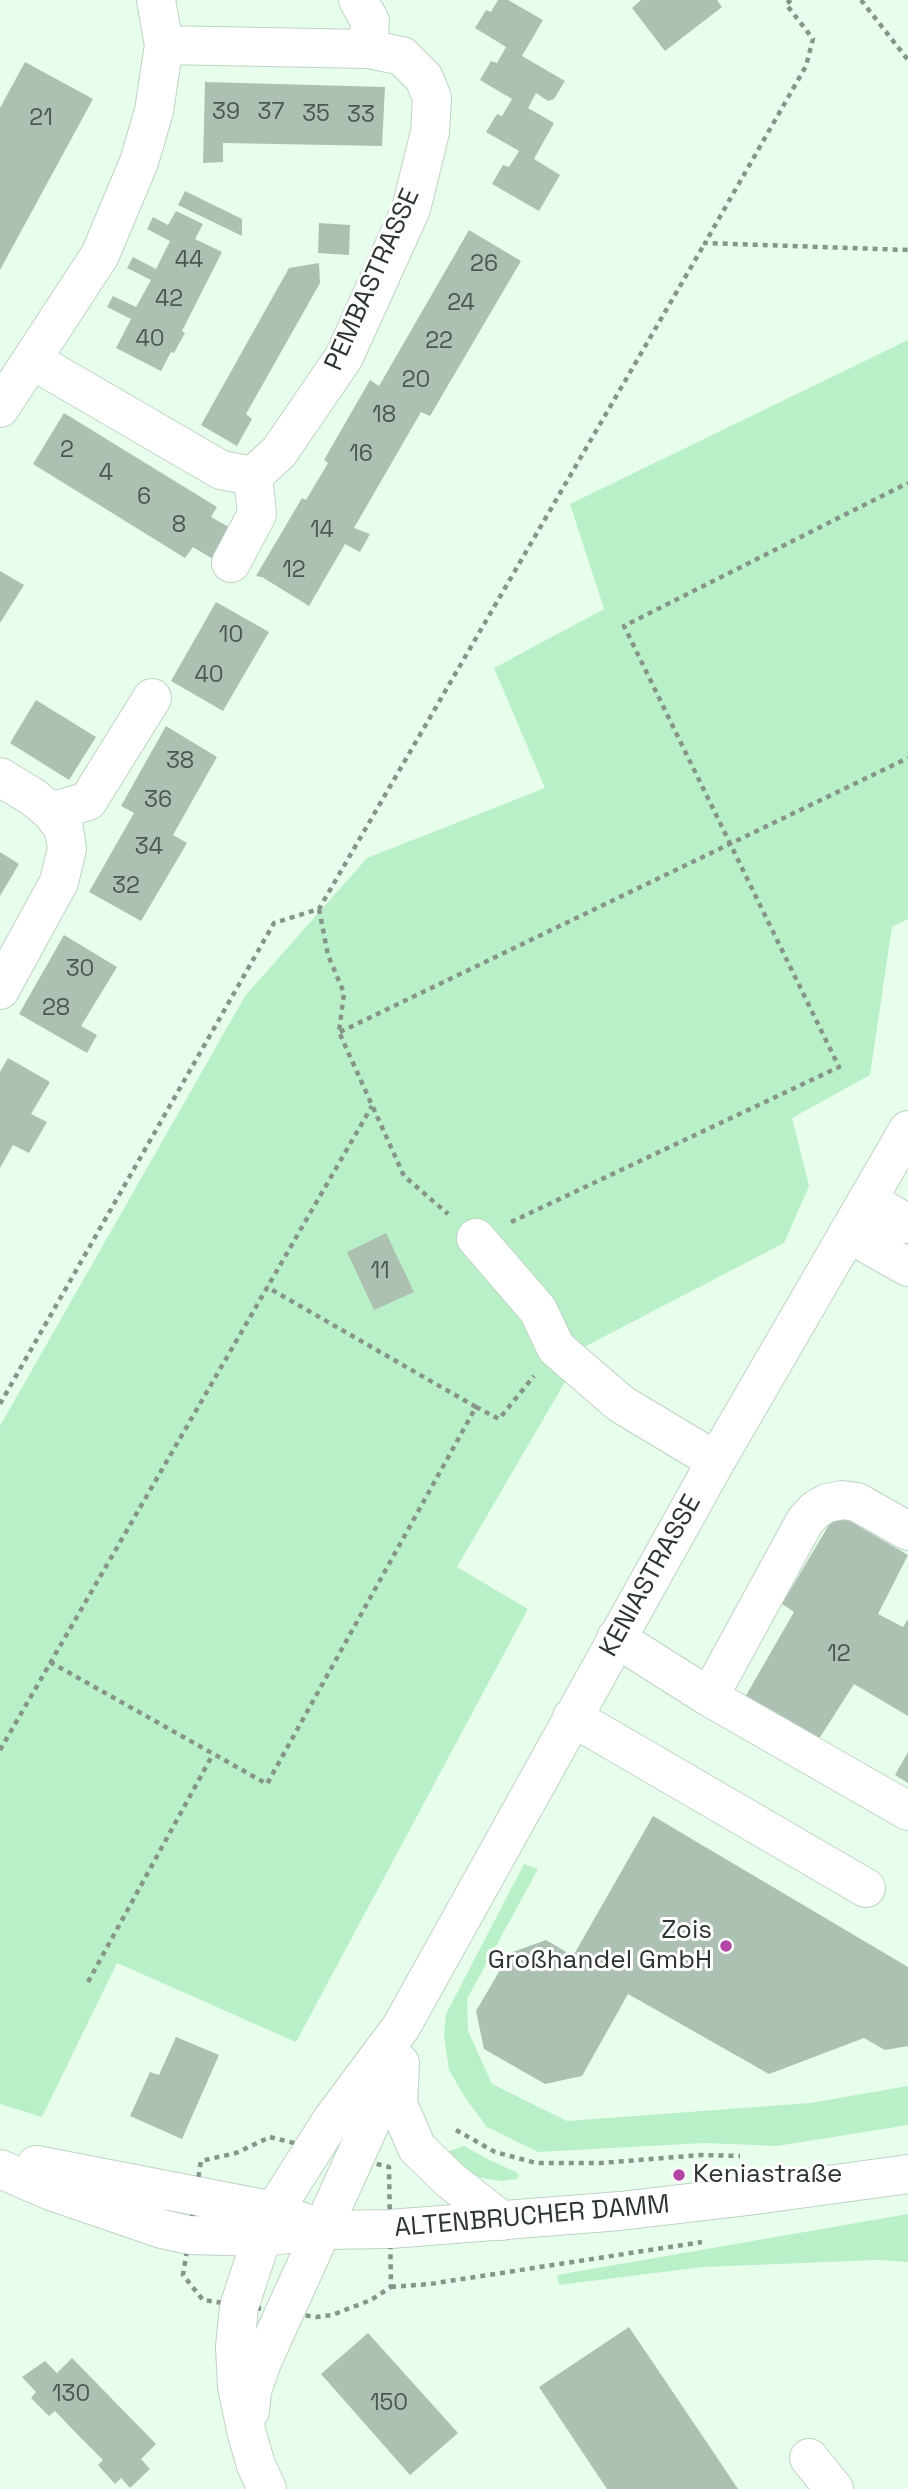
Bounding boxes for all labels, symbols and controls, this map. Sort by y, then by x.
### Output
house number: 39 [212,99,240,127]
house number: 37 [258,99,284,127]
house number: 35 [302,101,330,129]
house number: 33 [347,102,375,130]
house number: 21 [29,105,53,133]
street label: PEMBASTRASSE [319,184,427,376]
house number: 44 [175,247,203,275]
house number: 26 [470,251,498,279]
house number: 42 [155,286,183,314]
house number: 24 [447,290,475,318]
house number: 40 [135,326,165,354]
house number: 22 [425,328,453,356]
house number: 20 [402,367,430,395]
house number: 18 [372,402,396,430]
house number: 2 [60,437,74,465]
house number: 16 [349,441,373,469]
house number: 4 [99,460,113,488]
house number: 6 [137,484,151,512]
house number: 8 [172,512,186,540]
house number: 14 [310,517,334,545]
house number: 12 [282,557,306,585]
house number: 10 [219,622,243,650]
house number: 40 [194,662,224,690]
house number: 38 [166,748,194,776]
house number: 36 [144,787,172,815]
house number: 34 [135,834,163,862]
house number: 32 [112,873,140,901]
house number: 30 [66,956,94,984]
house number: 28 [42,995,70,1023]
house number: 11 [370,1258,390,1286]
street label: KENIASTRASSE [594,1490,708,1662]
house number: 12 [827,1641,851,1669]
place label: Zois Großhandel GmbH [488,1915,712,1976]
marker: Zois Großhandel GmbH [718,1938,734,1954]
place label: Keniastraße [693,2159,842,2191]
marker: Keniastraße [671,2167,687,2183]
street label: ALTENBRUCHER DAMM [393,2189,671,2245]
house number: 130 [52,2381,90,2409]
house number: 150 [370,2390,408,2418]

